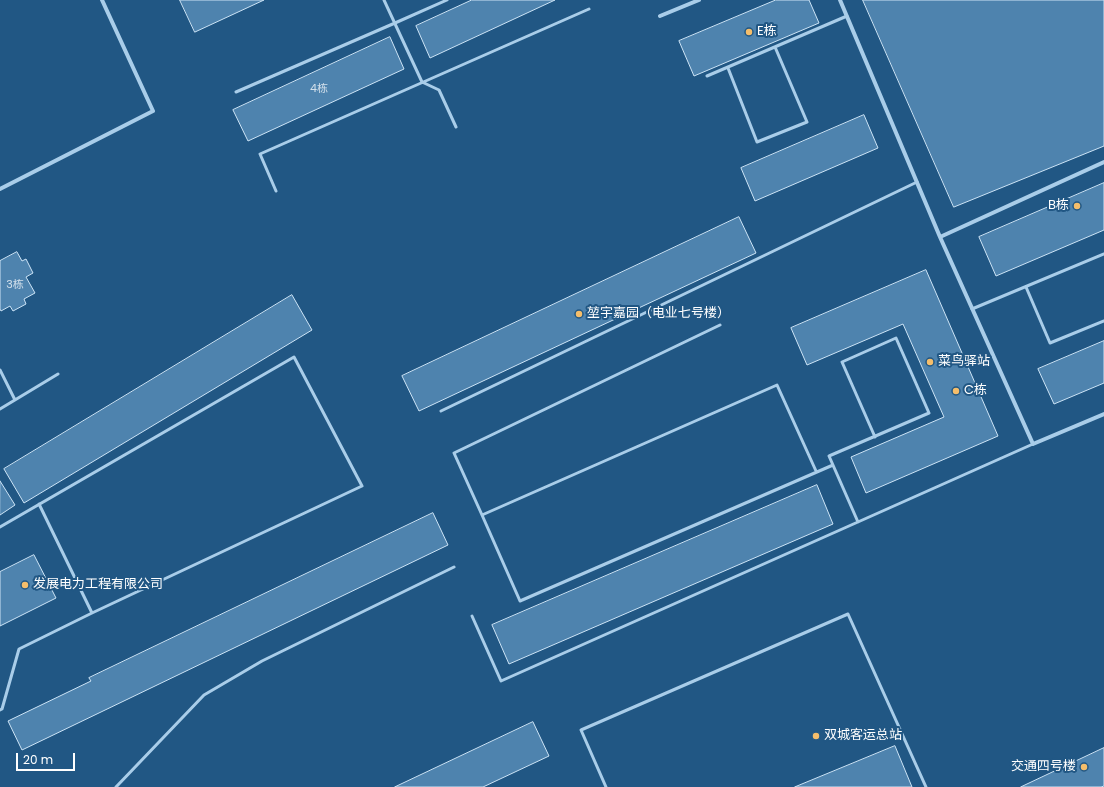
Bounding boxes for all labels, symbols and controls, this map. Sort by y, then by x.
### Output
place label: E栋 [757,24,777,40]
marker: E栋 [744,27,754,37]
house number: 4栋 [310,82,328,96]
place label: B栋 [1048,198,1069,214]
marker: B栋 [1072,201,1082,211]
house number: 3栋 [6,278,24,292]
place label: 堃宇嘉园（电业七号楼） [587,306,730,322]
marker: 堃宇嘉园（电业七号楼） [574,309,584,319]
place label: 菜鸟驿站 [938,354,990,370]
marker: 菜鸟驿站 [925,357,935,367]
place label: C栋 [964,383,987,399]
marker: C栋 [951,386,961,396]
place label: 发展电力工程有限公司 [33,577,163,593]
marker: 发展电力工程有限公司 [20,580,30,590]
place label: 双城客运总站 [824,728,902,744]
marker: 双城客运总站 [811,731,821,741]
scale bar [18,745,77,771]
text: 20 m [23,751,53,768]
place label: 交通四号楼 [1011,759,1076,775]
marker: 交通四号楼 [1079,762,1089,772]

